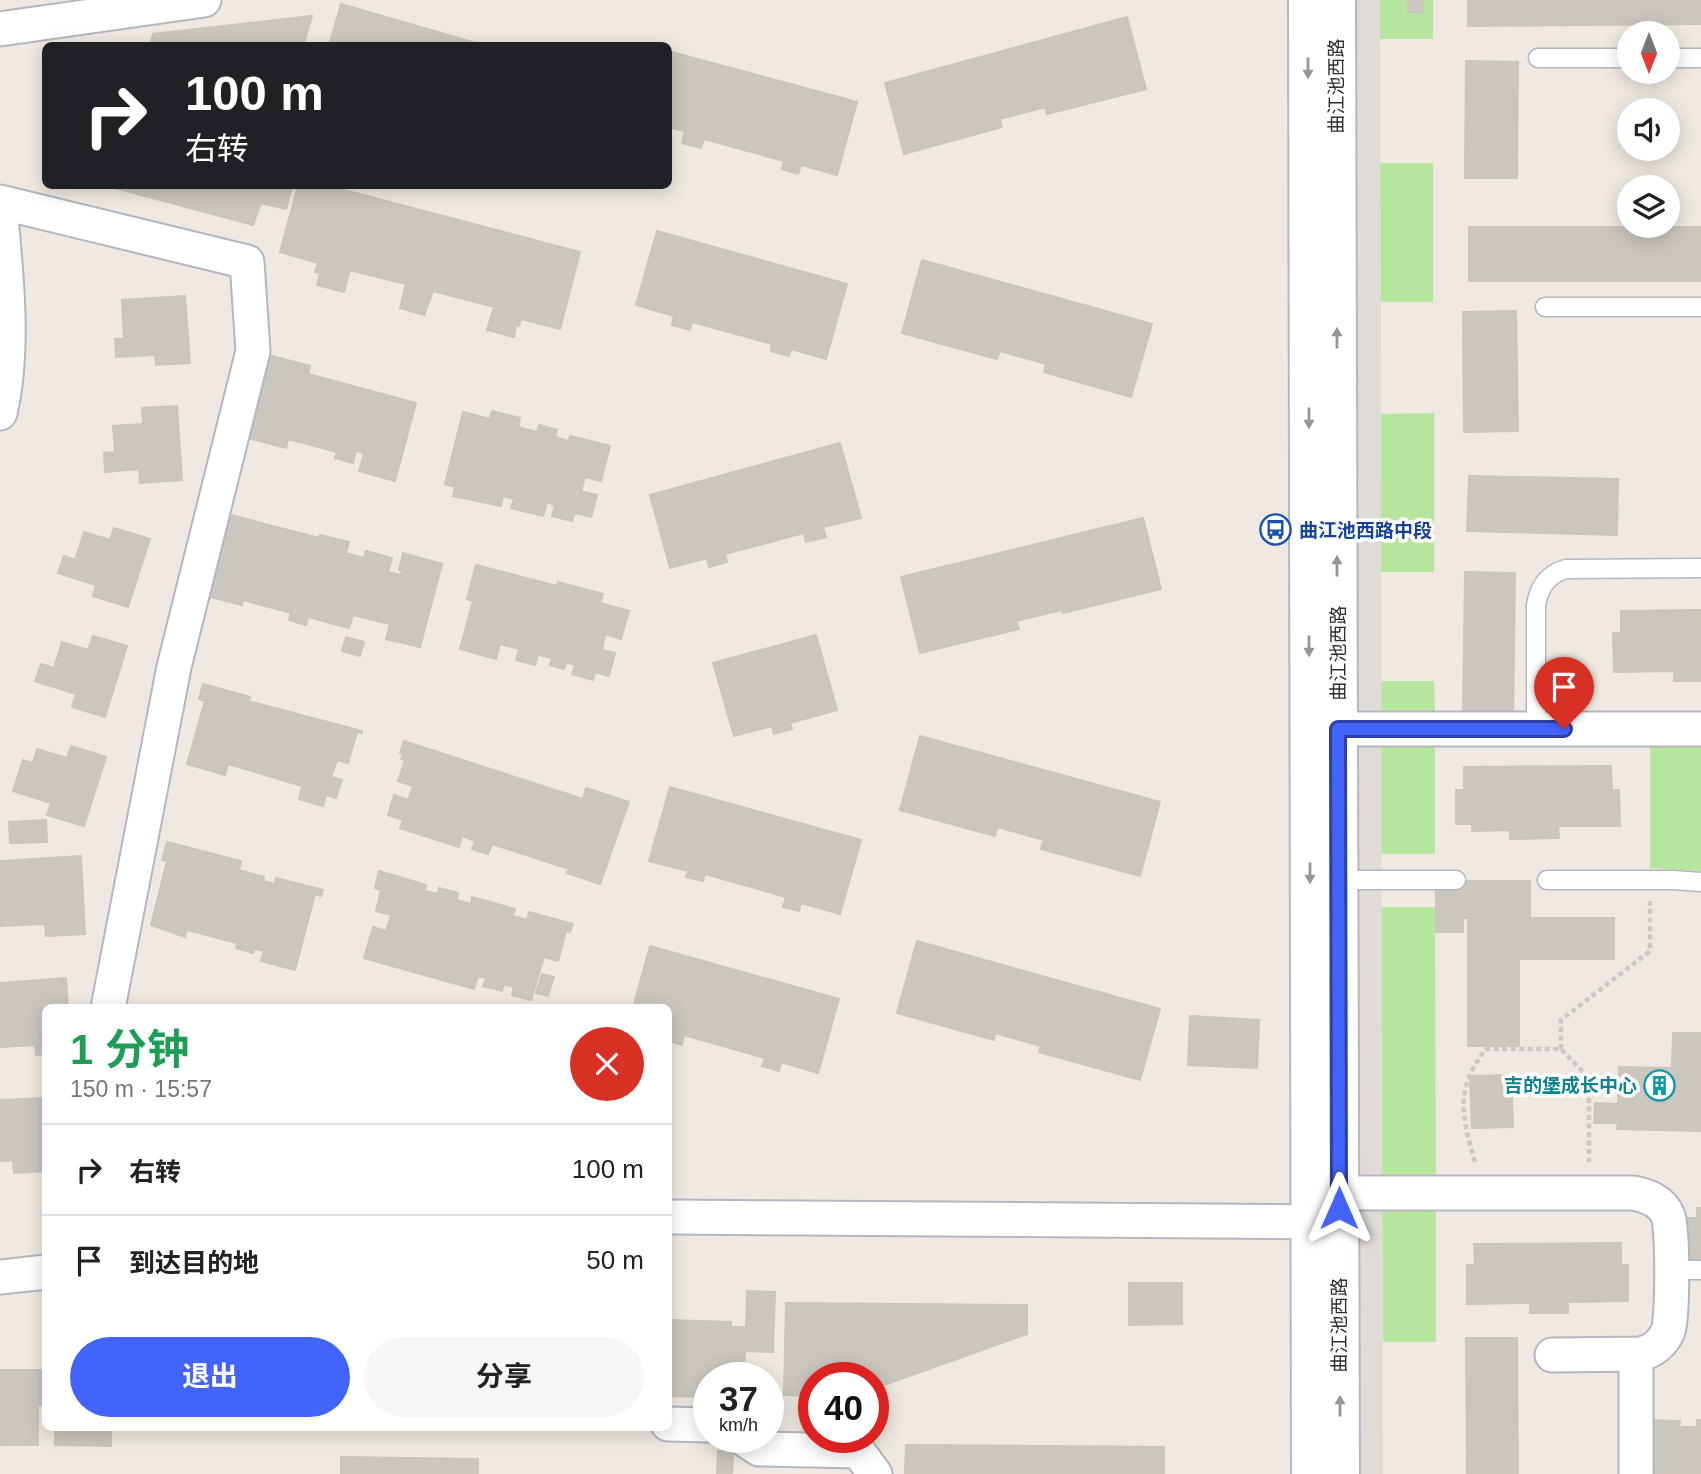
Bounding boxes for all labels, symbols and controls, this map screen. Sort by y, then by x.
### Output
north arrow [1617,21,1680,84]
map controls [1617,21,1680,238]
street label: 曲江池西路 [1326,38,1347,134]
one-way arrow [1302,57,1314,79]
text: 100 m [185,66,324,120]
icon: right [70,70,161,161]
button: sound [1617,98,1680,161]
text: 右转 [185,131,249,167]
button: layers [1617,175,1680,238]
one-way arrow [1331,327,1343,349]
one-way arrow [1303,407,1315,429]
bus stop icon: 曲江池西路中段 [1259,513,1293,547]
place label: 曲江池西路中段 [1299,520,1432,541]
one-way arrow [1331,555,1343,577]
street label: 曲江池西路 [1328,605,1349,701]
one-way arrow [1303,635,1315,657]
pin [1534,657,1594,729]
icon: arrive [1545,668,1583,706]
one-way arrow [1304,862,1316,884]
text: 1 分钟 [70,1026,189,1073]
button: close [570,1027,644,1101]
building icon: 吉的堡成长中心 [1643,1068,1677,1102]
place label: 吉的堡成长中心 [1504,1075,1637,1096]
text: 150 m · 15:57 [70,1076,212,1102]
icon: right [70,1151,108,1189]
text: 100 m [572,1154,644,1184]
text: 右转 [129,1157,181,1187]
position arrow [1302,1171,1376,1245]
icon: arrive [70,1242,108,1280]
text: 50 m [586,1245,644,1275]
text: 到达目的地 [129,1248,259,1278]
street label: 曲江池西路 [1329,1277,1350,1373]
button: 退出 [70,1337,350,1417]
button: 分享 [364,1337,644,1417]
speed limit sign: 40 [798,1362,889,1453]
text: 37 [719,1379,758,1418]
one-way arrow [1334,1395,1346,1417]
text: km/h [719,1415,758,1435]

